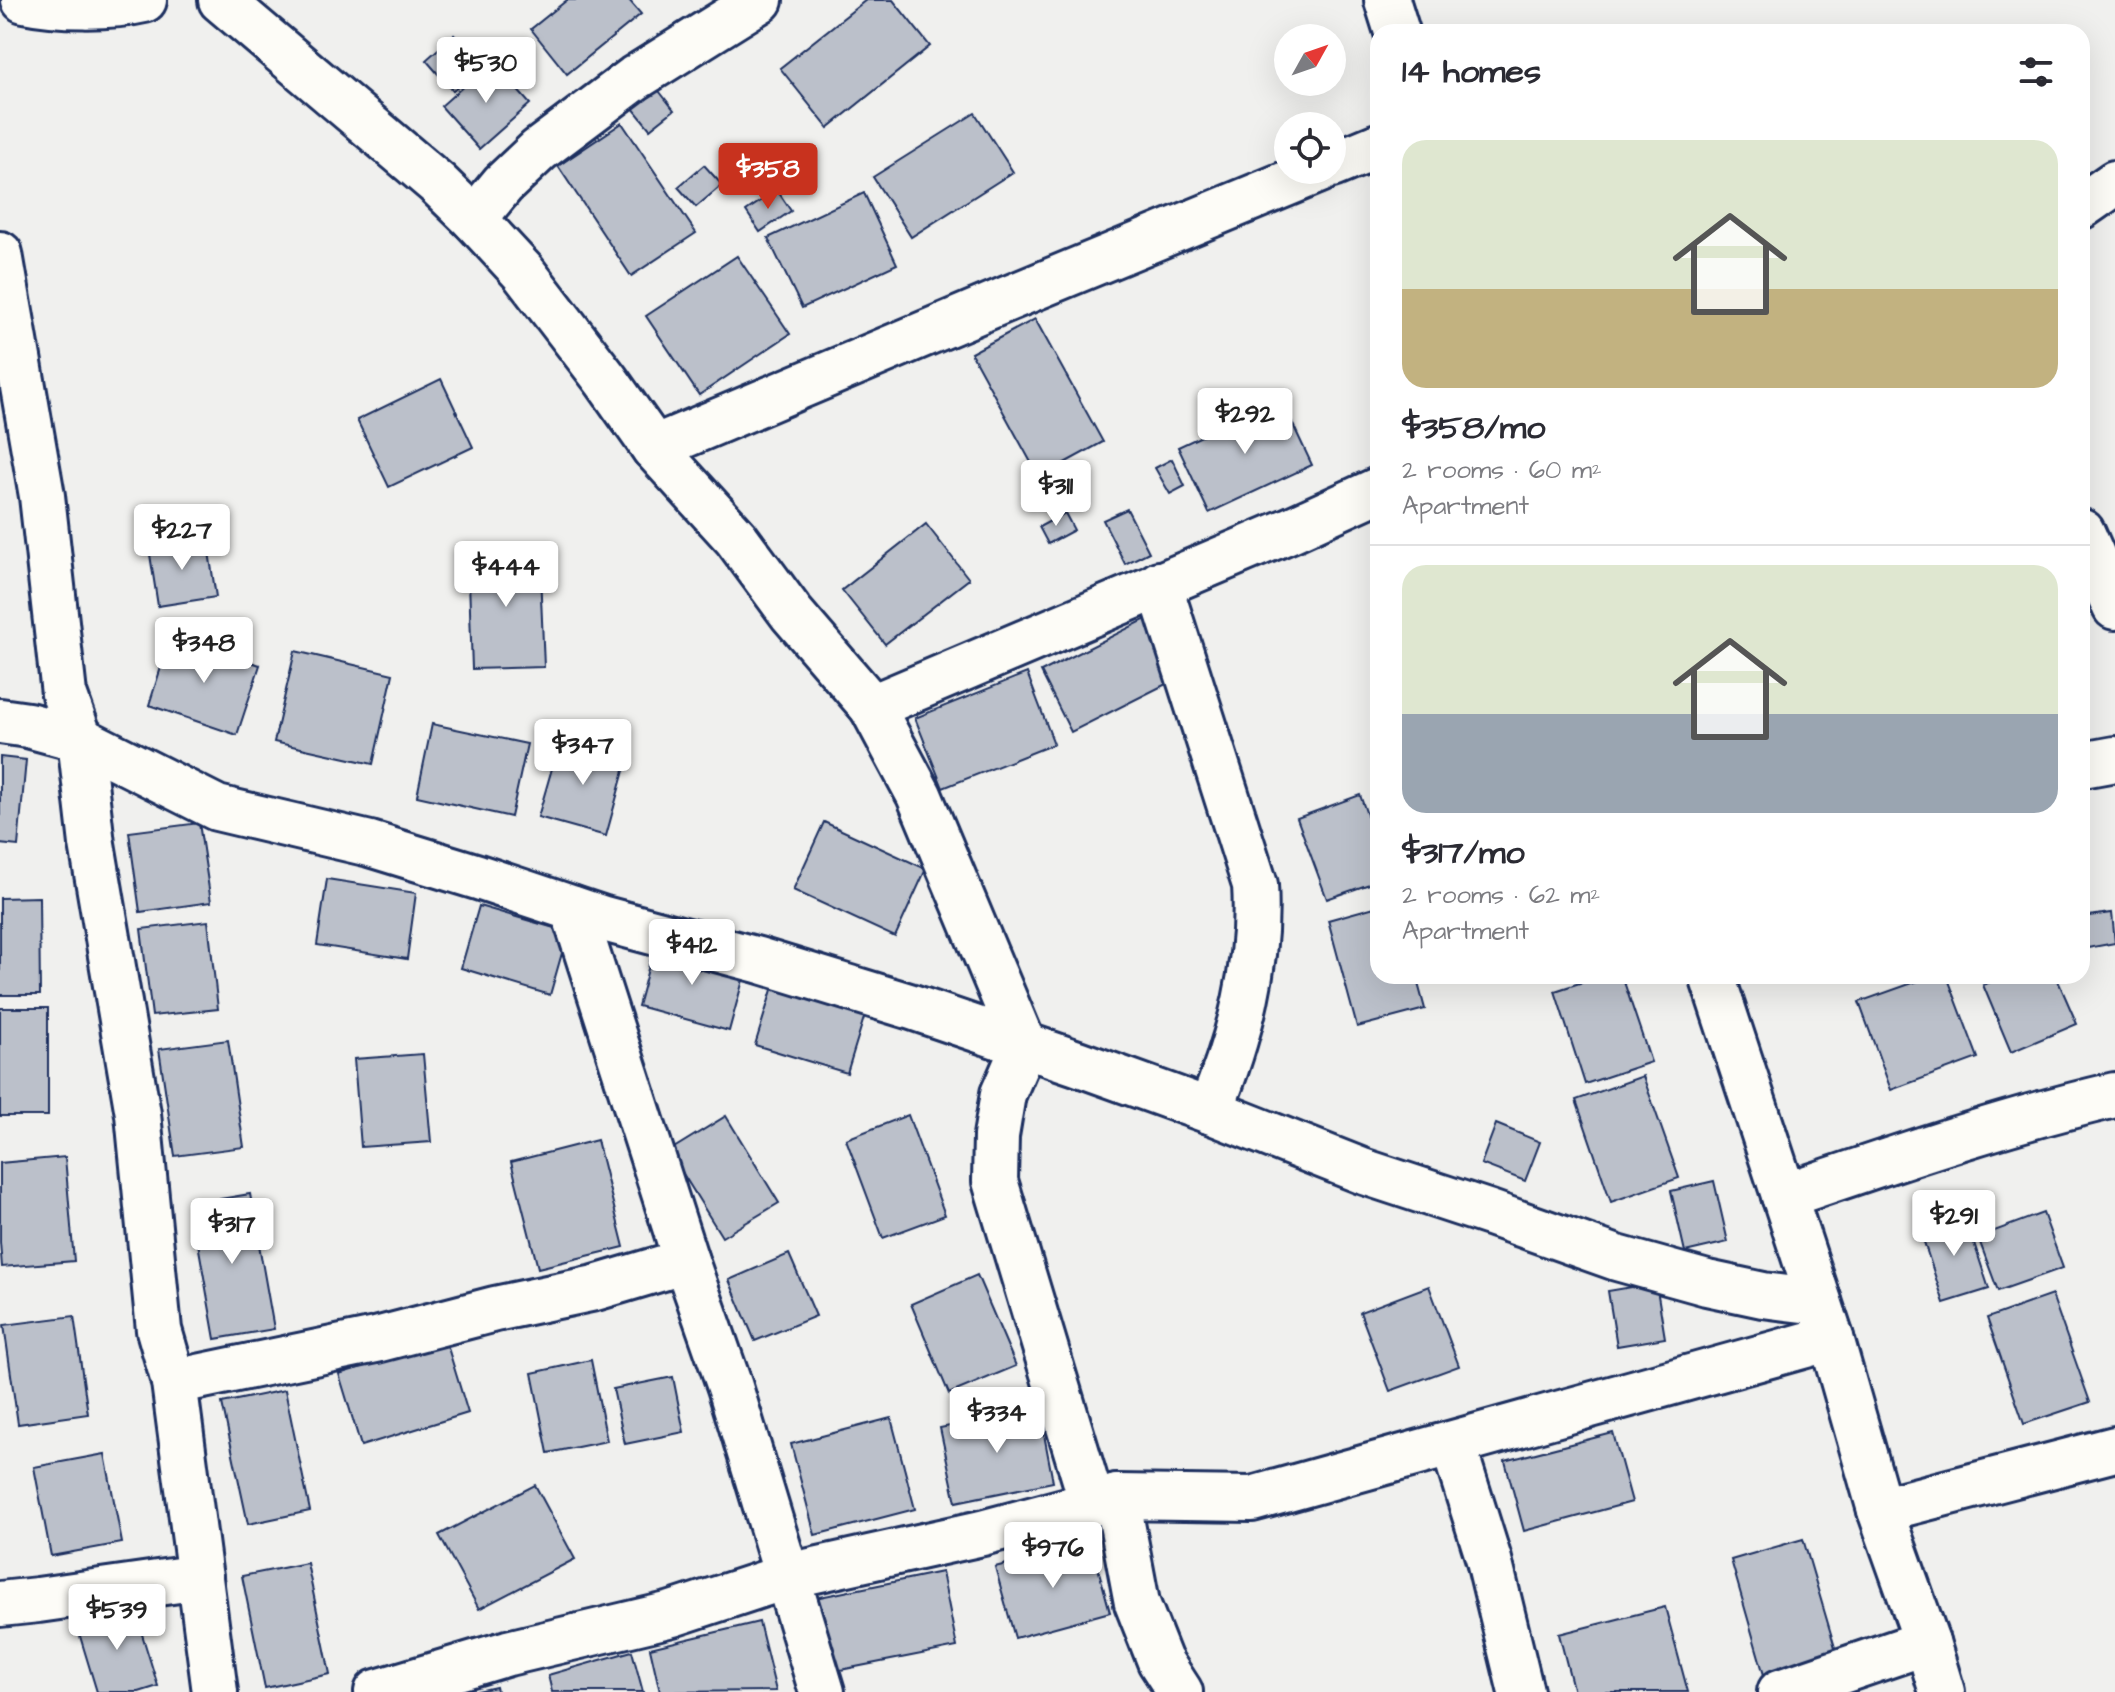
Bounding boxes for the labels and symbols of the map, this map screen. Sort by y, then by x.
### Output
north arrow [1274,24,1346,96]
pin: $530 [439,37,533,105]
pin: $358 [721,143,815,211]
pin: $292 [1198,388,1292,456]
pin: $311 [1009,460,1103,528]
pin: $227 [135,504,229,572]
pin: $444 [459,541,553,609]
pin: $348 [157,617,251,685]
pin: $347 [536,719,630,787]
pin: $412 [645,919,739,987]
pin: $291 [1907,1190,2001,1258]
pin: $317 [185,1198,279,1266]
pin: $334 [950,1387,1044,1455]
pin: $976 [1006,1522,1100,1590]
pin: $539 [70,1584,164,1652]

